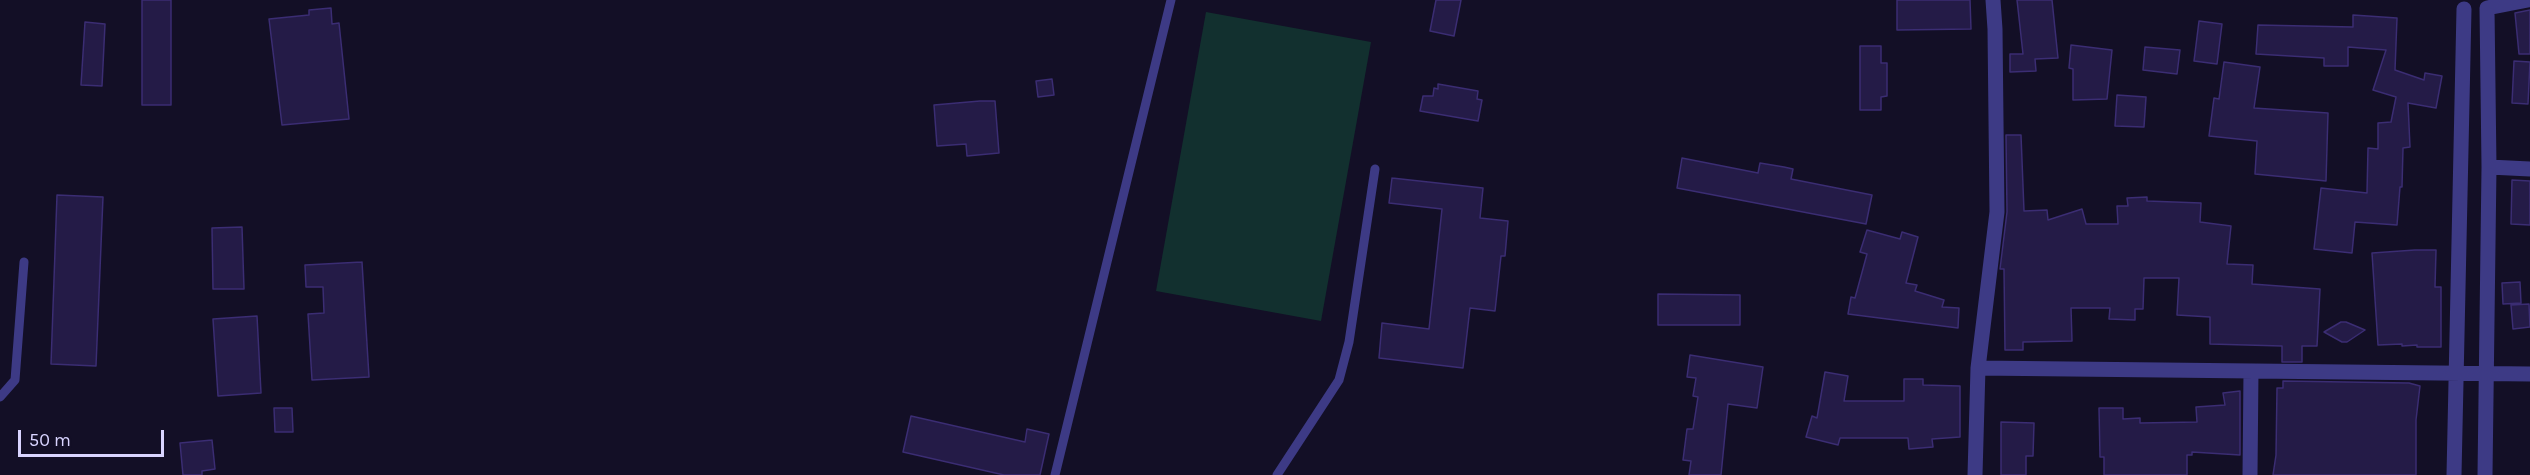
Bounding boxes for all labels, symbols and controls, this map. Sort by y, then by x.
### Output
scale bar [21,418,166,456]
text: 50 m [29,429,71,451]

